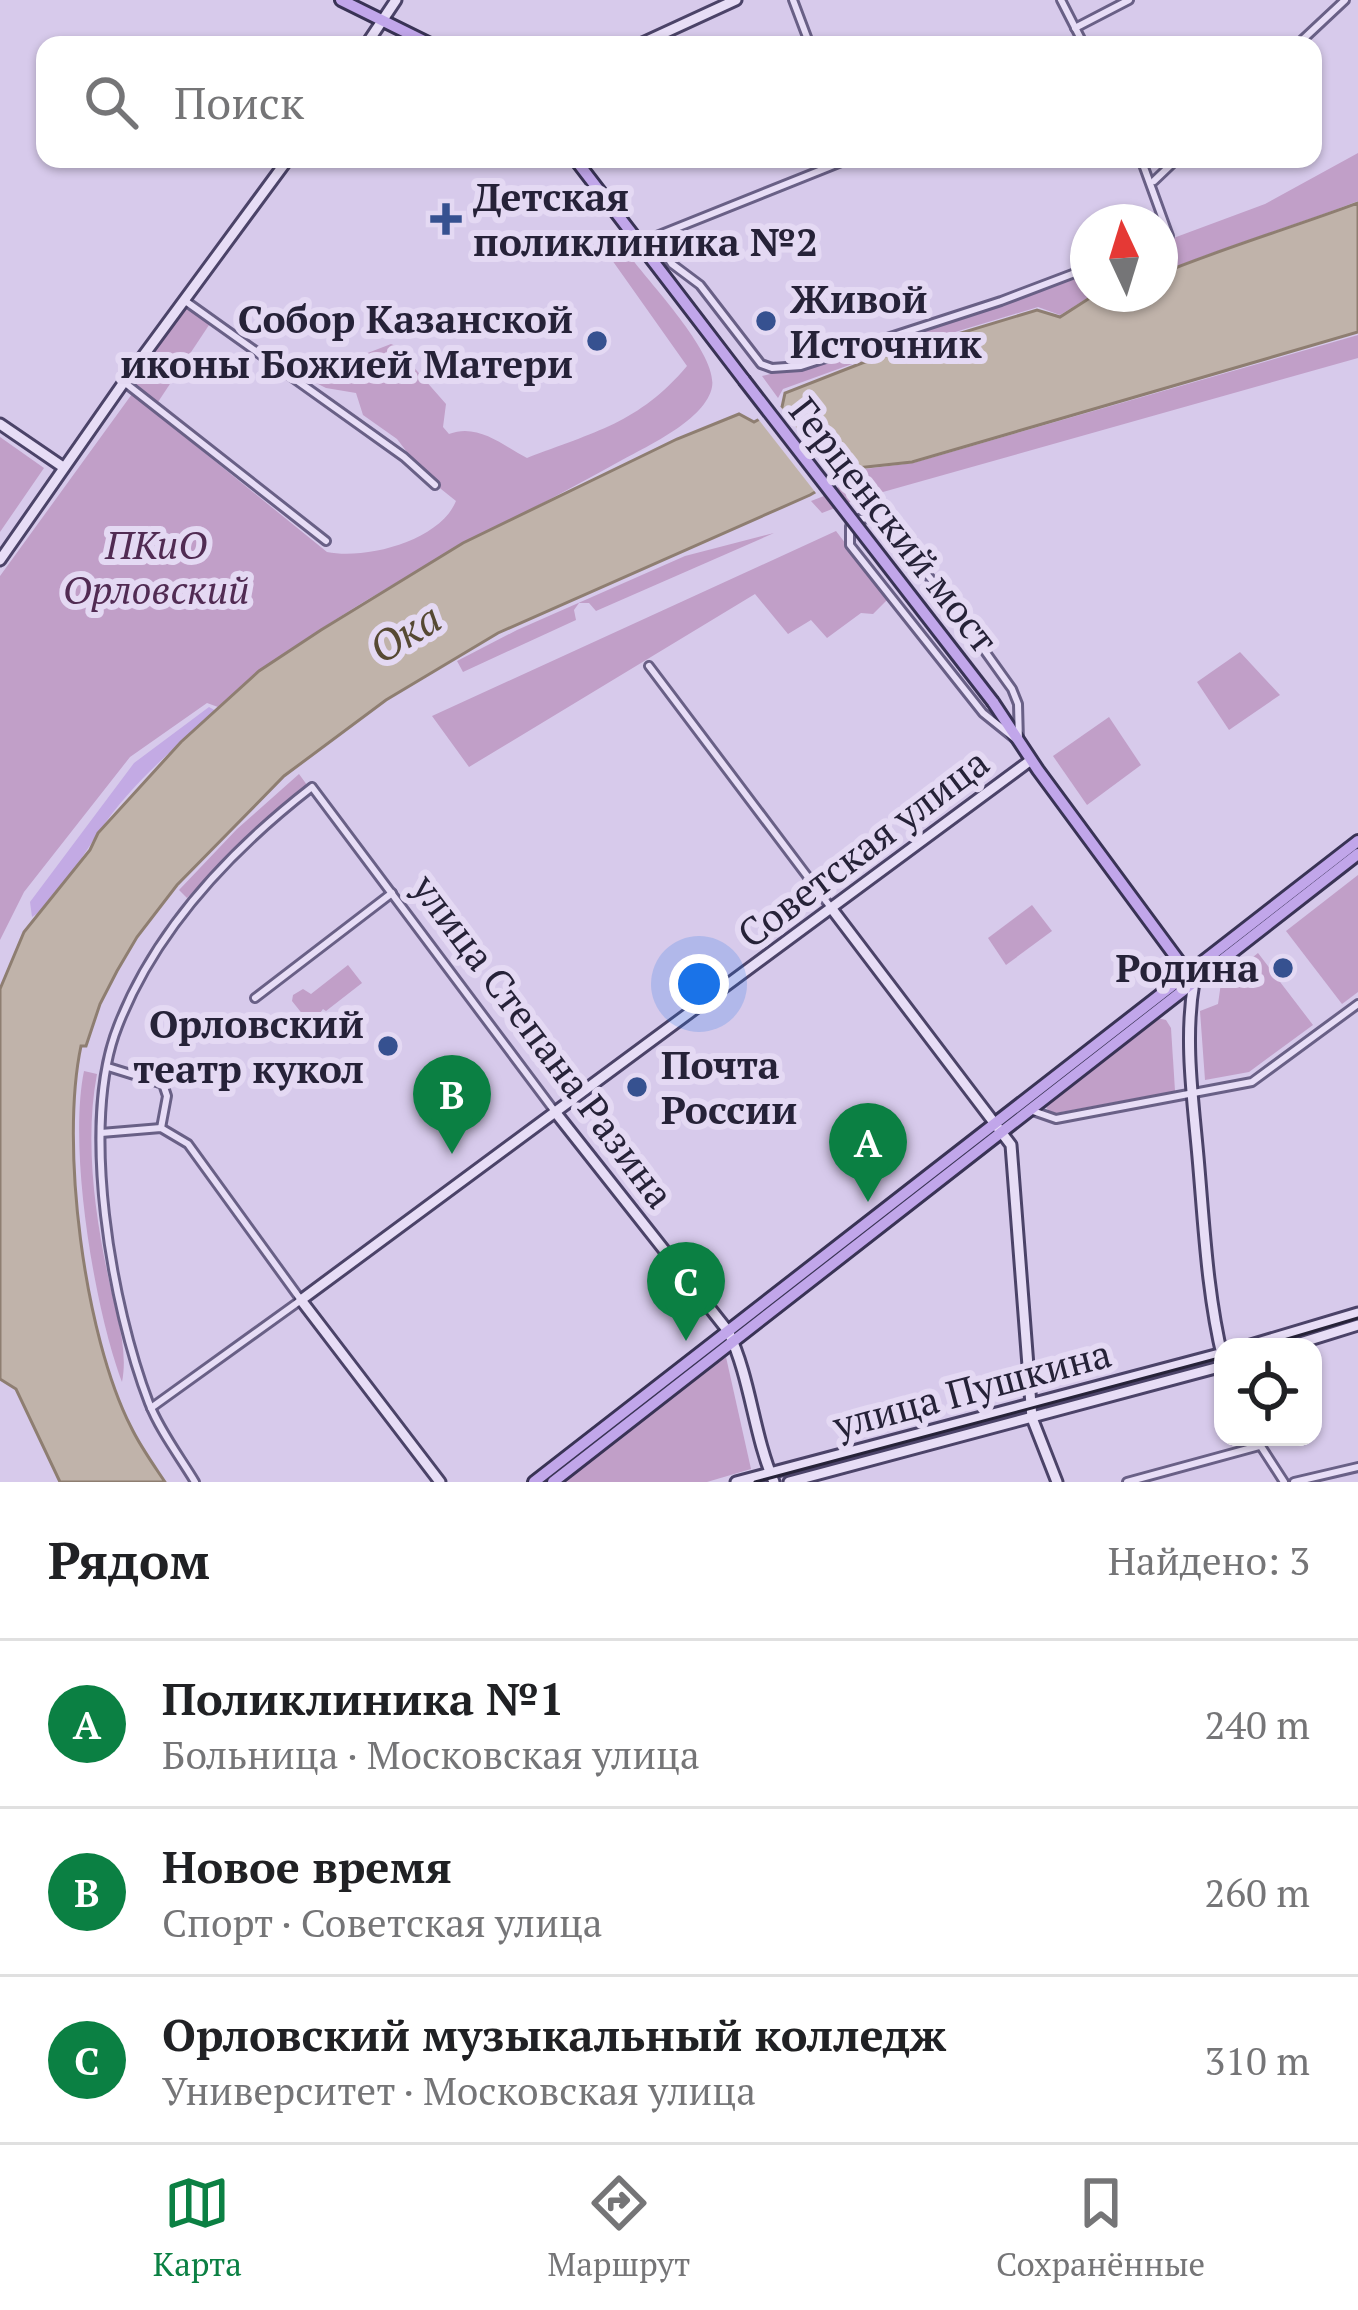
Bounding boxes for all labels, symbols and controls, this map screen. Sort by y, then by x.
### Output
search box [36,36,1322,168]
icon: search [78,69,144,135]
text: Поиск [174,72,304,132]
place label: Детская поликлиника №2 [473,170,818,267]
marker: Детская поликлиника №2 [430,203,462,235]
north arrow [1070,204,1178,312]
place label: Живой Источник [790,272,982,369]
place label: Собор Казанской иконы Божией Матери [120,292,573,389]
marker: Живой Источник [753,308,779,334]
marker: Собор Казанской иконы Божией Матери [584,328,610,354]
street label: Герценский мост [779,386,1011,663]
park label: ПКиО Орловский [63,518,249,615]
water label: Ока [358,589,451,675]
street label: Советская улица [726,736,999,959]
street label: улица Степана Разина [400,862,686,1218]
place label: Родина [1116,941,1259,993]
your location [669,954,729,1014]
marker: Родина [1270,955,1296,981]
place label: Орловский театр кукол [133,997,364,1094]
marker: Орловский театр кукол [375,1033,401,1059]
place label: Почта России [661,1038,797,1135]
pin: B [413,1055,491,1154]
marker: Почта России [624,1074,650,1100]
pin: A [829,1103,907,1202]
pin: C [647,1242,725,1341]
street label: улица Пушкина [826,1326,1116,1450]
map controls [1214,1338,1322,1446]
button: locate [1214,1338,1322,1446]
text: Рядом [48,1526,210,1594]
text: Найдено: 3 [1108,1534,1310,1586]
text: Поликлиника №1 [162,1668,564,1728]
text: A [73,1698,101,1750]
text: 240 m [1205,1698,1310,1750]
text: Больница · Московская улица [162,1728,700,1780]
text: Новое время [162,1836,452,1896]
text: B [74,1866,100,1918]
text: 260 m [1205,1866,1310,1918]
text: Спорт · Советская улица [162,1896,603,1948]
text: Орловский музыкальный колледж [162,2004,946,2064]
text: C [74,2034,100,2086]
text: 310 m [1205,2034,1310,2086]
text: Университет · Московская улица [162,2064,756,2116]
tab: Карта [153,2170,242,2285]
tab: Маршрут [548,2170,690,2285]
tab: Сохранённые [996,2170,1205,2285]

